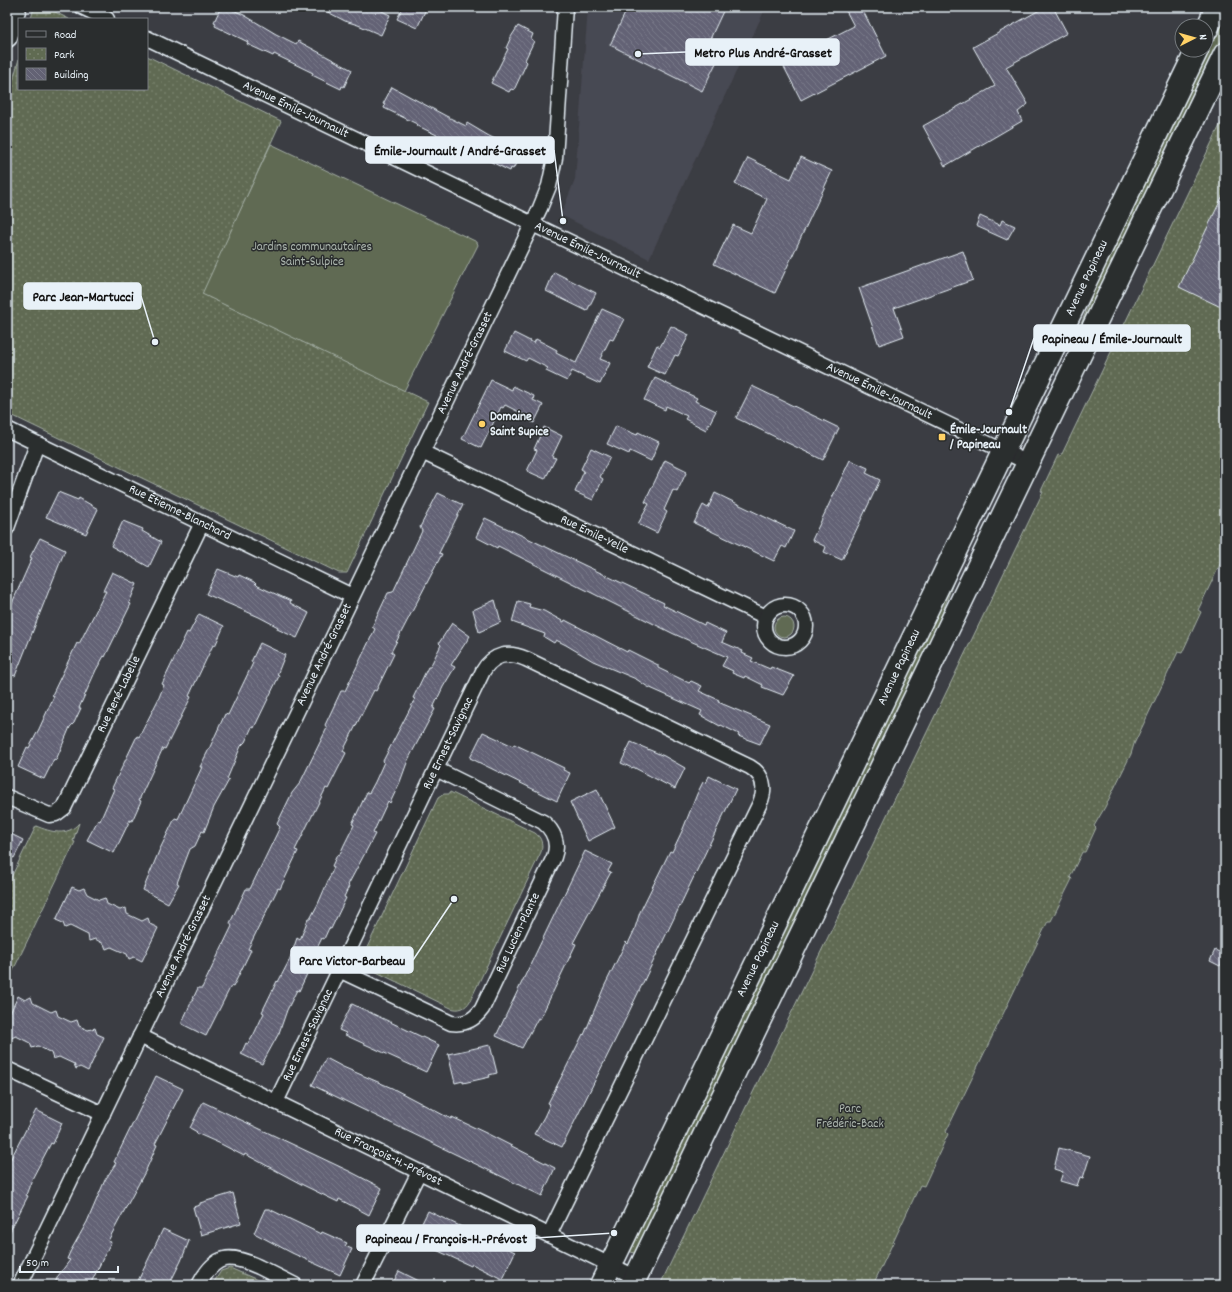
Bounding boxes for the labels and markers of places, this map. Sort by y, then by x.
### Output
callout: Metro Plus André-Grasset [686,39,839,65]
callout: Émile-Journault / André-Grasset [366,137,554,163]
callout: Parc Jean-Martucci [24,283,141,309]
callout: Papineau / Émile-Journault [1034,325,1190,351]
place label: Domaine Saint Supice [490,408,549,442]
marker: Domaine Saint Supice [477,419,487,429]
place label: Émile-Journault / Papineau [949,421,1027,455]
marker: Émile-Journault / Papineau [937,432,947,442]
callout: Parc Victor-Barbeau [291,947,413,973]
callout: Papineau / François-H.-Prévost [357,1225,535,1251]

